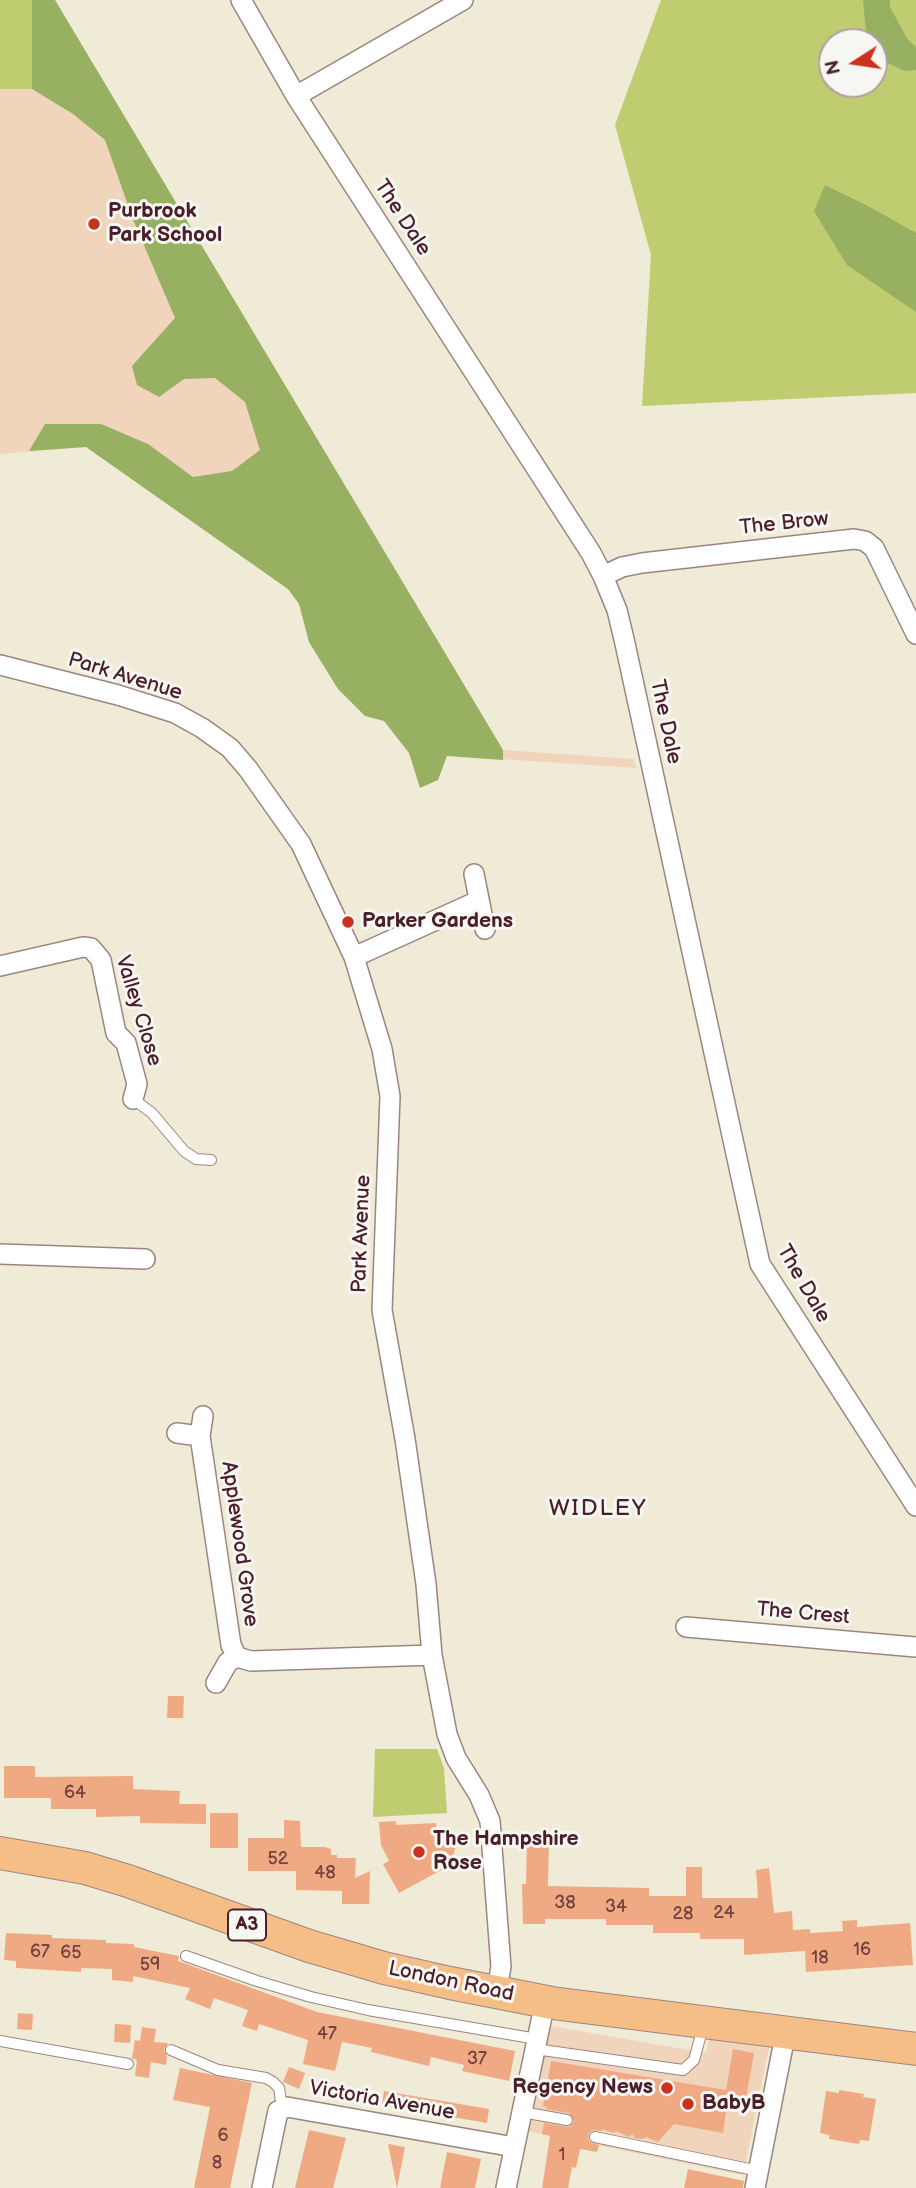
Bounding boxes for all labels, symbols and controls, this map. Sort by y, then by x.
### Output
north arrow [818,28,888,98]
text: N [821,58,847,76]
street label: The Dale [368,175,436,261]
place label: Purbrook Park School [108,199,222,249]
marker: Purbrook Park School [86,216,102,232]
street label: The Brow [738,507,830,541]
street label: Park Avenue [65,648,185,706]
street label: The Dale [644,677,686,767]
place label: Parker Gardens [362,909,513,935]
marker: Parker Gardens [340,914,356,930]
street label: Valley Close [109,953,167,1069]
street label: Park Avenue [347,1174,377,1294]
street label: The Dale [771,1241,835,1327]
street label: Applewood Grove [215,1460,263,1628]
district label: WIDLEY [549,1495,647,1523]
street label: The Crest [755,1597,851,1631]
house number: 64 [64,1782,86,1804]
place label: The Hampshire Rose [433,1827,579,1877]
marker: The Hampshire Rose [411,1844,427,1860]
house number: 52 [268,1848,288,1870]
house number: 48 [314,1862,336,1884]
house number: 38 [554,1892,576,1914]
house number: 34 [605,1896,627,1918]
house number: 24 [713,1902,735,1924]
house number: 28 [672,1903,694,1925]
road number: A3 [228,1910,266,1940]
house number: 16 [853,1939,871,1961]
house number: 67 [30,1941,50,1963]
house number: 65 [60,1942,82,1964]
house number: 18 [811,1947,829,1969]
house number: 59 [140,1954,160,1976]
street label: London Road [386,1956,516,2008]
house number: 47 [317,2023,337,2045]
house number: 37 [467,2048,487,2070]
place label: Regency News [512,2075,653,2101]
street label: Victoria Avenue [307,2076,457,2126]
marker: Regency News [659,2080,675,2096]
place label: BabyB [702,2091,766,2117]
marker: BabyB [680,2096,696,2112]
house number: 6 [218,2125,228,2147]
house number: 1 [559,2144,565,2166]
house number: 8 [212,2152,222,2174]

